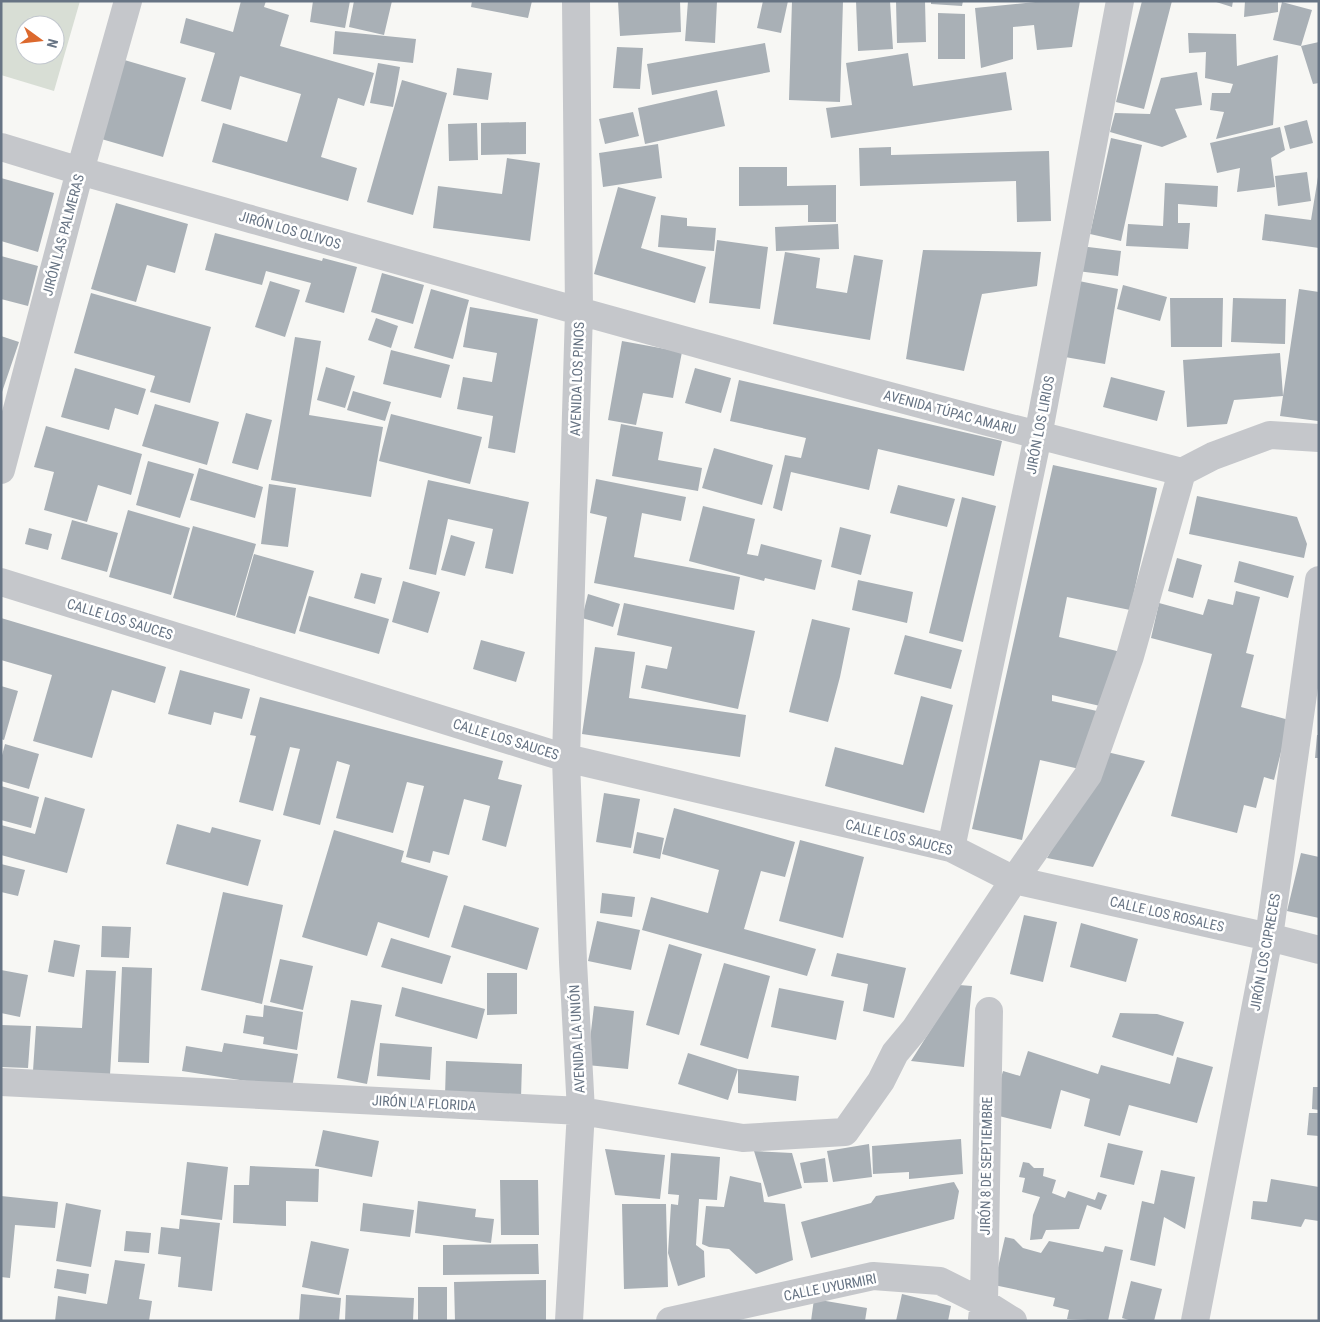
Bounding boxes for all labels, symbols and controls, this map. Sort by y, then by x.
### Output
north arrow [15,15,65,65]
text: N [44,37,61,50]
street label: JIRÓN LAS PALMERAS [38,172,87,298]
street label: JIRÓN LOS OLIVOS [237,207,343,252]
street label: AVENIDA LOS PINOS [567,322,587,436]
street label: JIRÓN LOS LIRIOS [1022,374,1057,476]
street label: AVENIDA TÚPAC AMARU [882,386,1018,437]
street label: CALLE LOS SAUCES [65,595,175,643]
street label: CALLE LOS SAUCES [451,715,561,763]
street label: CALLE LOS SAUCES [844,816,954,858]
street label: JIRÓN LOS CIPRECES [1246,892,1283,1012]
street label: CALLE LOS ROSALES [1108,893,1226,935]
street label: AVENIDA LA UNIÓN [565,984,588,1094]
street label: JIRÓN LA FLORIDA [372,1091,477,1114]
street label: JIRÓN 8 DE SEPTIEMBRE [976,1097,995,1235]
street label: CALLE UYURMIRI [782,1270,878,1304]

